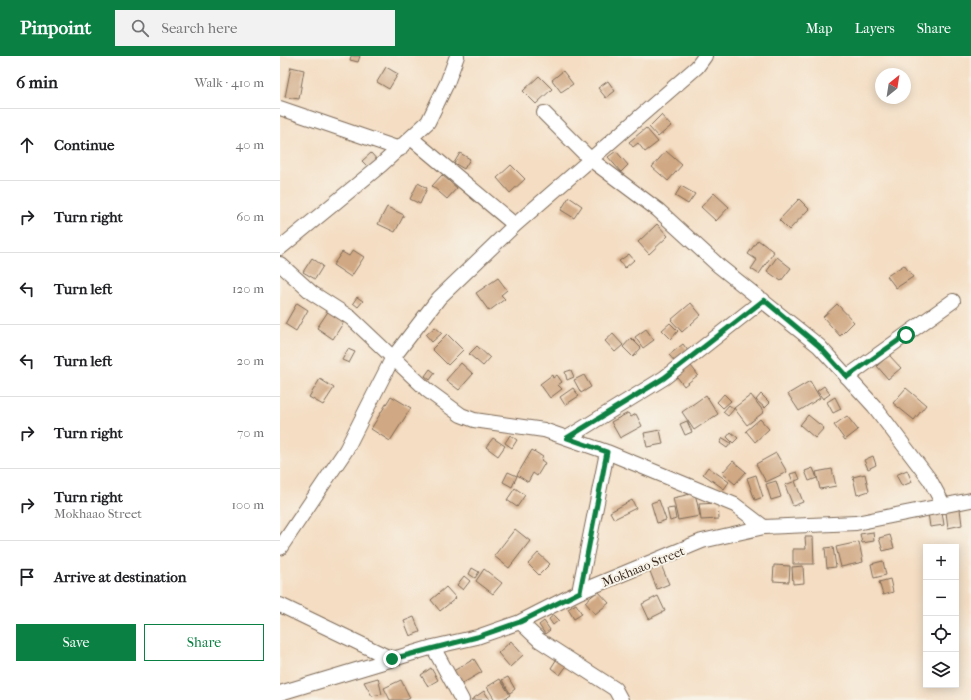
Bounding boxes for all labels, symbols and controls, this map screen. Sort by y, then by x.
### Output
search box [115,10,395,46]
text: Pinpoint [20,17,91,39]
icon: search [129,17,151,39]
text: Search here [161,19,237,37]
text: Map [806,20,833,37]
text: Layers [855,20,895,37]
text: Share [917,20,951,37]
north arrow [875,68,911,104]
text: 6 min [16,72,58,92]
text: Walk · 410 m [195,75,264,90]
icon: ahead [16,134,38,156]
text: Continue [54,136,114,154]
text: 40 m [236,137,264,152]
icon: right [16,206,38,228]
text: Turn right [54,208,123,226]
text: 60 m [236,209,264,224]
icon: left [16,278,38,300]
text: Turn left [54,280,112,298]
text: 120 m [232,281,264,296]
route start [897,326,915,344]
icon: left [16,350,38,372]
text: Turn left [54,352,112,370]
text: 20 m [237,353,264,368]
icon: right [16,422,38,444]
text: Turn right [54,424,123,442]
text: 70 m [237,425,264,440]
text: Turn right [54,488,123,506]
icon: right [16,494,38,516]
text: 100 m [231,497,264,512]
text: Mokhaao Street [54,506,142,521]
street label: Mokhaao Street [600,543,687,590]
map controls [923,544,959,688]
button: + [923,544,959,580]
icon: arrive [16,566,38,588]
text: Arrive at destination [54,568,186,586]
button: − [923,580,959,616]
button: locate [923,616,959,652]
button: Save [16,624,136,661]
button: Share [144,624,264,661]
route end [383,650,401,668]
button: layers [923,652,959,688]

